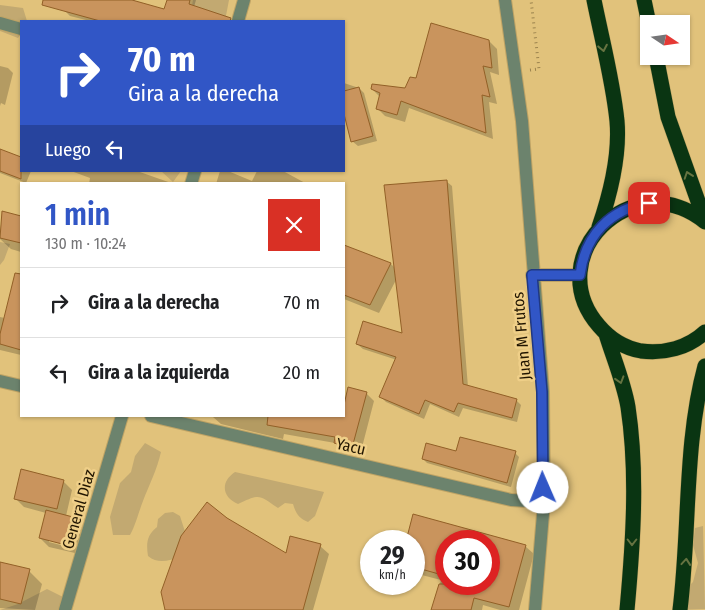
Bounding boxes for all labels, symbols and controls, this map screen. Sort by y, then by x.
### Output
north arrow [640,15,690,65]
map controls [640,15,690,65]
text: 70 m [128,38,196,80]
icon: right [45,40,110,105]
one-way arrow [597,44,608,52]
text: Gira a la derecha [128,80,279,107]
icon: left [101,135,129,163]
text: Luego [45,138,91,161]
one-way arrow [684,171,694,180]
pin [628,182,670,224]
icon: arrive [635,189,663,217]
text: 1 min [45,197,110,233]
button: close [268,199,320,251]
text: 130 m · 10:24 [45,234,126,253]
icon: right [45,289,73,317]
text: Gira a la derecha [88,291,220,314]
text: 70 m [284,291,320,314]
street label: Juan M Frutos [508,291,535,381]
icon: left [45,359,73,387]
text: Gira a la izquierda [88,361,230,384]
text: 20 m [283,361,320,384]
one-way arrow [615,376,625,384]
street label: Yacu [334,434,367,459]
position arrow [516,461,568,513]
street label: General Diaz [58,467,99,551]
speed limit sign: 30 [435,530,500,595]
one-way arrow [627,538,637,546]
text: 29 [380,541,405,571]
one-way arrow [680,557,691,565]
text: km/h [379,568,406,582]

